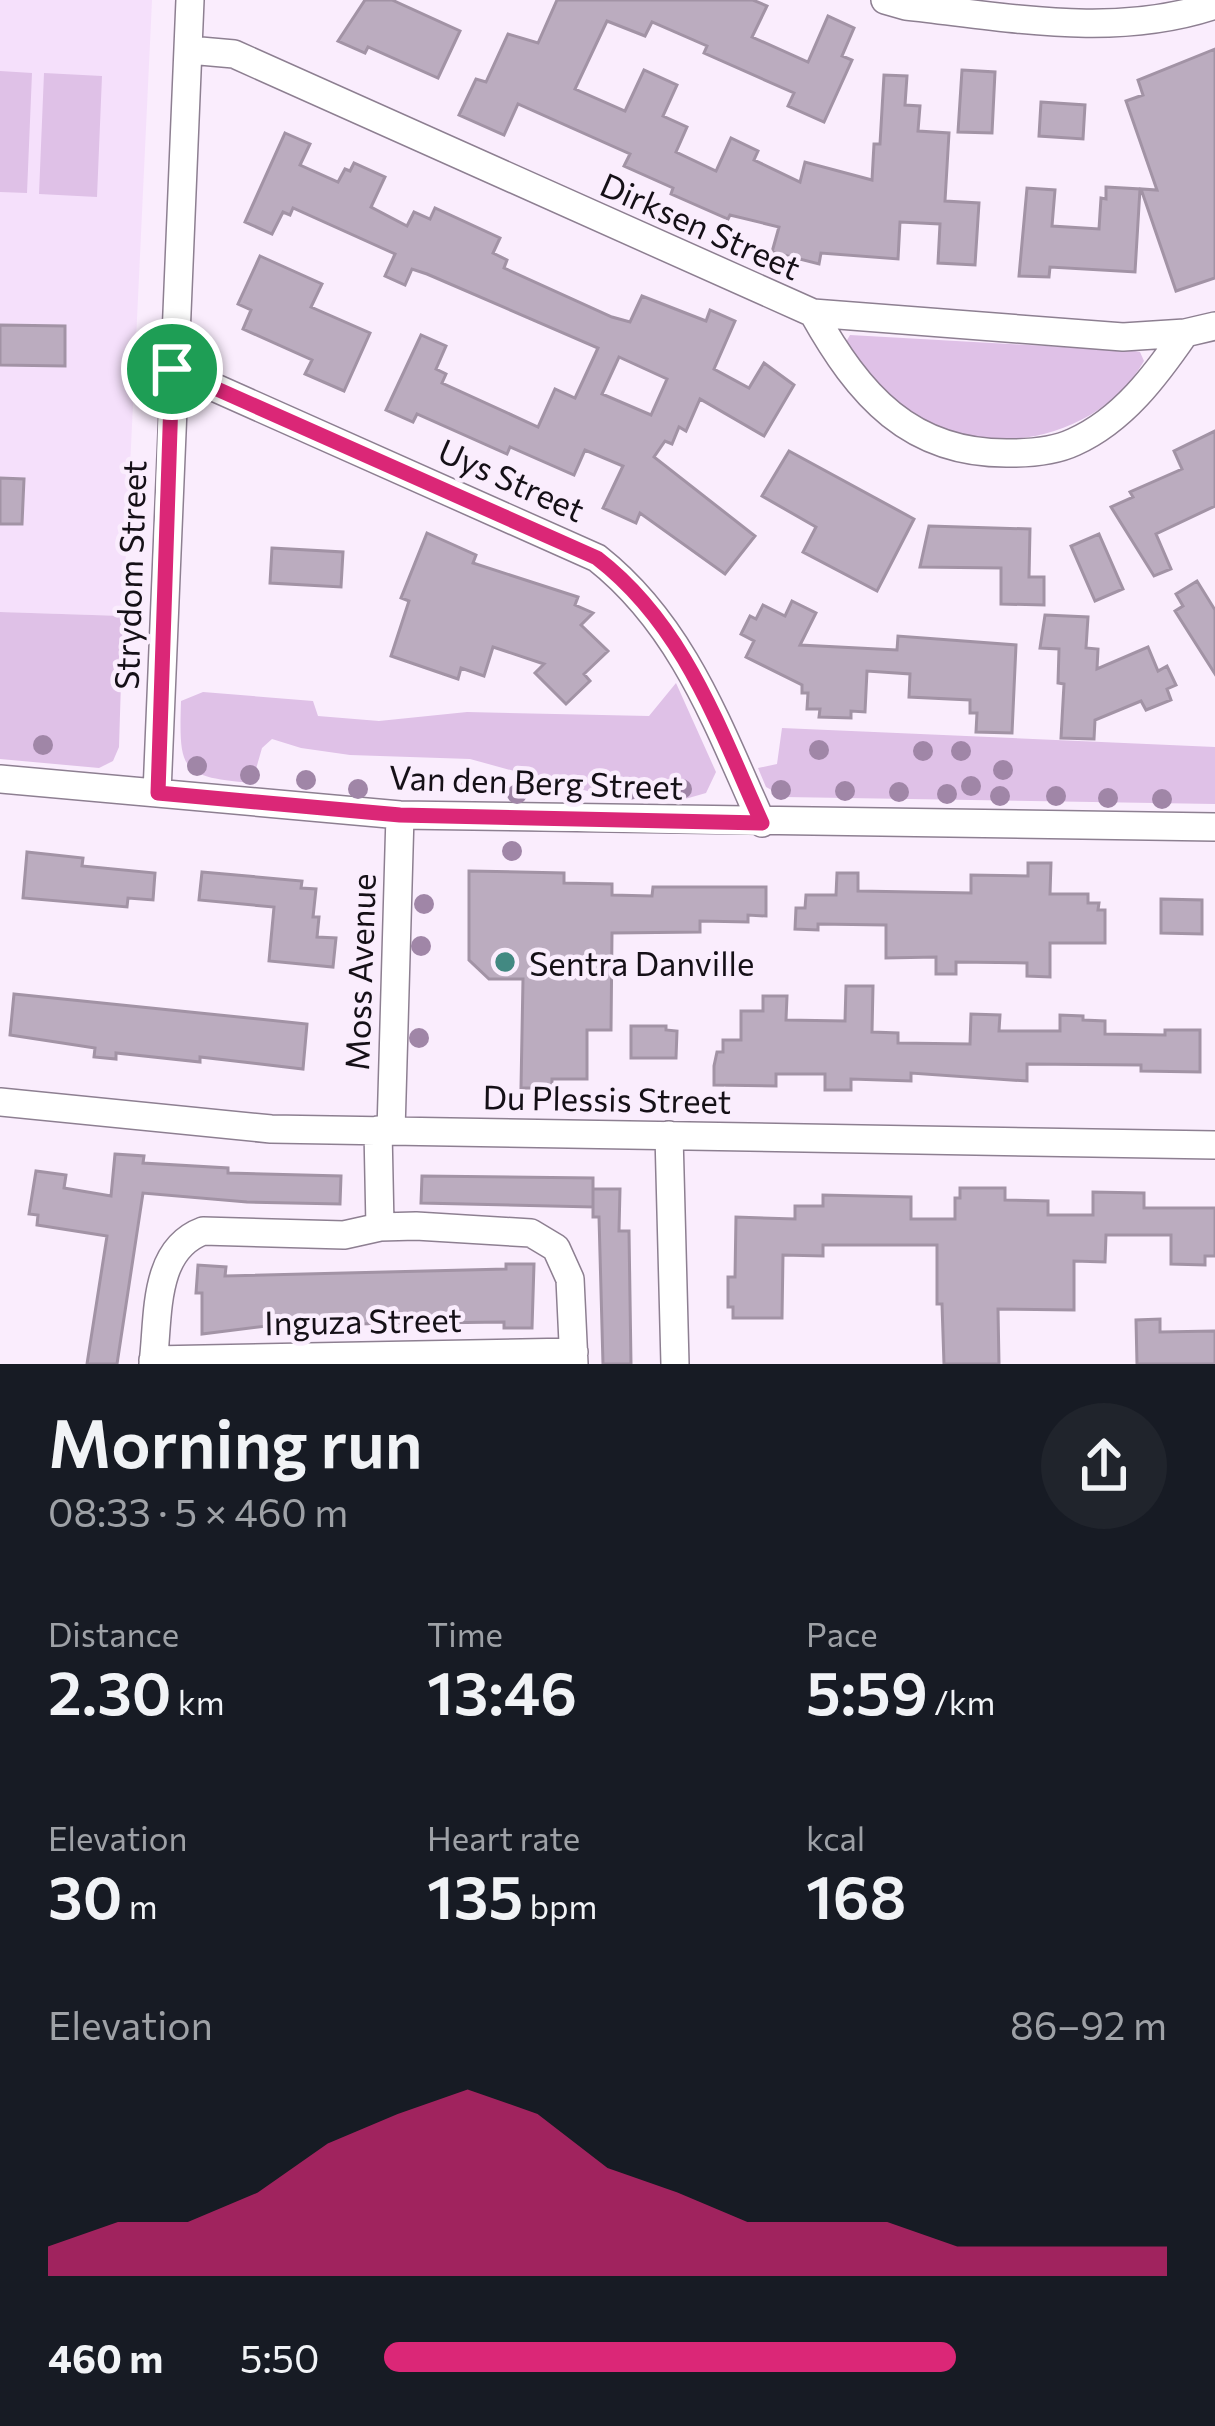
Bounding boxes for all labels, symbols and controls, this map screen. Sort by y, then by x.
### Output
street label: Dirksen Street [595,163,807,287]
pin [121,318,223,420]
icon: arrive [139,336,205,402]
street label: Uys Street [433,429,591,529]
street label: Strydom Street [105,460,153,690]
street label: Van den Berg Street [388,755,684,807]
street label: Moss Avenue [335,873,383,1071]
place label: Sentra Danville [529,942,754,983]
marker: Sentra Danville [492,949,518,975]
street label: Du Plessis Street [482,1075,732,1121]
street label: Inguza Street [264,1298,462,1342]
text: Morning run [48,1401,423,1482]
button: share [1041,1403,1167,1529]
text: 08:33 · 5 × 460 m [48,1487,348,1535]
text: Distance [48,1613,179,1654]
text: Time [427,1613,503,1654]
text: Pace [806,1613,878,1654]
text: 2.30 [48,1654,171,1727]
text: 13:46 [427,1654,577,1727]
text: 5:59 [806,1654,928,1727]
text: km [171,1681,224,1722]
text: /km [928,1681,995,1722]
text: Elevation [48,1817,187,1858]
text: Heart rate [427,1817,580,1858]
text: kcal [806,1817,865,1858]
text: 30 [48,1858,122,1931]
text: 135 [427,1858,523,1931]
text: 168 [806,1858,906,1931]
text: m [122,1885,157,1926]
text: bpm [523,1885,597,1926]
text: Elevation [48,2000,213,2048]
text: 86–92 m [1010,2000,1167,2048]
text: 460 m [48,2333,163,2381]
text: 5:50 [240,2333,319,2381]

